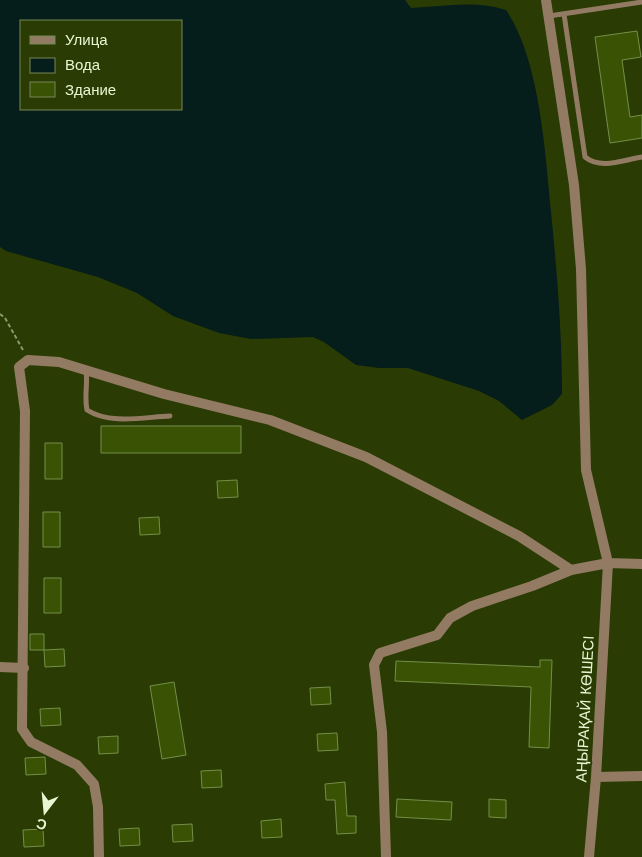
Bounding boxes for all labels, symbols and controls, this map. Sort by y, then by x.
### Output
legend [20,20,182,110]
text: Улица [65,31,108,49]
text: Вода [65,56,101,74]
text: Здание [65,81,116,99]
street label: АҢЫРАҚАЙ КӨШЕСІ [572,635,598,783]
north arrow [20,787,70,837]
text: С [34,815,48,834]

